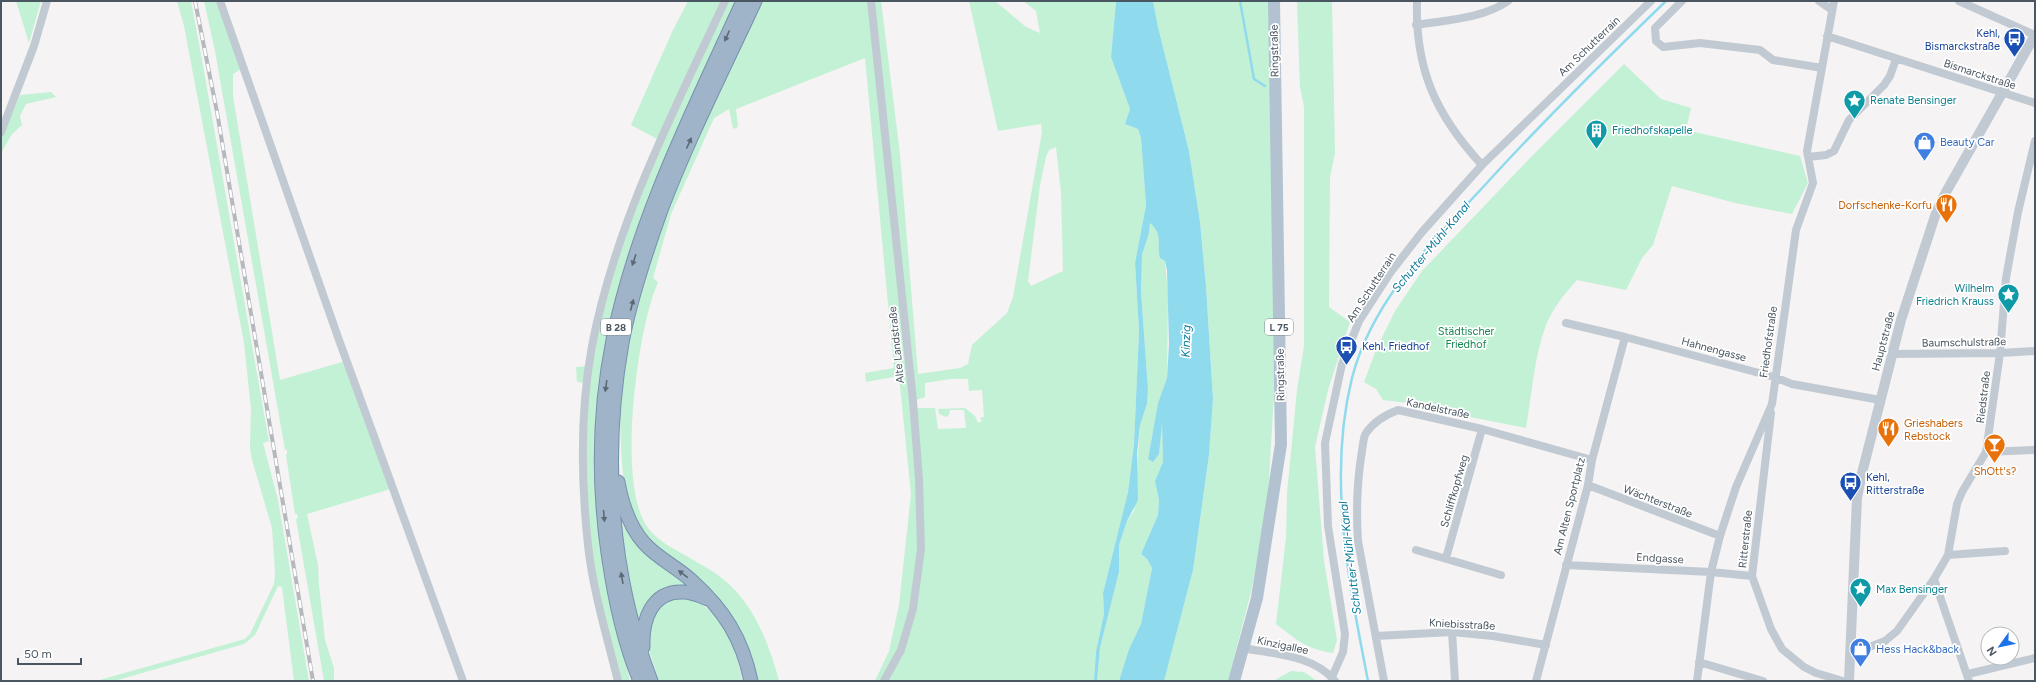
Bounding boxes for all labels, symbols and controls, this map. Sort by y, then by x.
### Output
street label: Am Schutterrain [1556,14,1623,79]
street label: Ringstraße [1268,24,1281,78]
bus stop icon: Kehl, Bismarckstraße [2002,26,2028,59]
place label: Kehl, Bismarckstraße [1925,27,2001,53]
one-way arrow [724,31,730,42]
street label: Bismarckstraße [1942,57,2018,92]
place icon: Renate Bensinger [1842,87,1868,120]
place label: Renate Bensinger [1870,94,1957,107]
building icon: Friedhofskapelle [1584,117,1610,150]
place label: Friedhofskapelle [1612,124,1692,137]
shop icon: Beauty Car [1912,129,1938,162]
place label: Beauty Car [1940,136,1995,149]
one-way arrow [687,137,693,149]
restaurant icon: Dorfschenke-Korfu [1934,192,1960,225]
water label: Schutter-Mühl-Kanal [1389,199,1473,295]
place label: Dorfschenke-Korfu [1838,199,1932,212]
street label: Am Schutterrain [1344,250,1399,325]
one-way arrow [631,254,637,266]
place icon: Wilhelm Friedrich Krauss [1996,281,2022,314]
place label: Wilhelm Friedrich Krauss [1916,282,1994,308]
one-way arrow [629,299,635,311]
street label: Alte Landstraße [886,306,907,384]
street label: Friedhofstraße [1757,306,1780,379]
street label: Hauptstraße [1869,310,1898,373]
road number: B 28 [601,319,631,335]
road number: L 75 [1265,319,1293,335]
water label: Kinzig [1178,324,1194,358]
park label: Städtischer Friedhof [1438,325,1495,351]
bus stop icon: Kehl, Friedhof [1334,333,1360,366]
street label: Hahnengasse [1680,335,1748,364]
street label: Baumschulstraße [1922,335,2006,350]
place label: Kehl, Friedhof [1362,340,1430,353]
street label: Ringstraße [1274,348,1287,402]
street label: Riedstraße [1974,370,1993,424]
one-way arrow [603,380,609,393]
street label: Kandelstraße [1405,395,1471,422]
restaurant icon: Grieshabers Rebstock [1876,416,1902,449]
place label: Grieshabers Rebstock [1904,417,1963,443]
bar icon: ShOtt's? [1982,432,2008,465]
street label: Schliffkopfweg [1438,453,1471,529]
street label: Am Alten Sportplatz [1551,456,1588,556]
place label: ShOtt's? [1974,465,2017,478]
bus stop icon: Kehl, Ritterstraße [1838,470,1864,503]
place label: Kehl, Ritterstraße [1866,471,1924,497]
street label: Wächterstraße [1621,482,1694,521]
water label: Schutter-Mühl-Kanal [1336,500,1364,615]
street label: Ritterstraße [1736,509,1755,569]
one-way arrow [601,510,607,522]
street label: Endgasse [1636,551,1684,566]
one-way arrow [678,570,688,578]
one-way arrow [619,572,625,584]
place icon: Max Bensinger [1848,576,1874,609]
place label: Max Bensinger [1876,583,1948,596]
street label: Kniebisstraße [1429,616,1495,633]
north arrow [1980,626,2020,666]
street label: Kinzigallee [1256,634,1310,657]
shop icon: Hess Hack&back [1848,636,1874,669]
scale bar [18,640,81,666]
place label: Hess Hack&back [1876,643,1959,656]
text: N [1984,644,2000,658]
text: 50 m [24,647,52,661]

